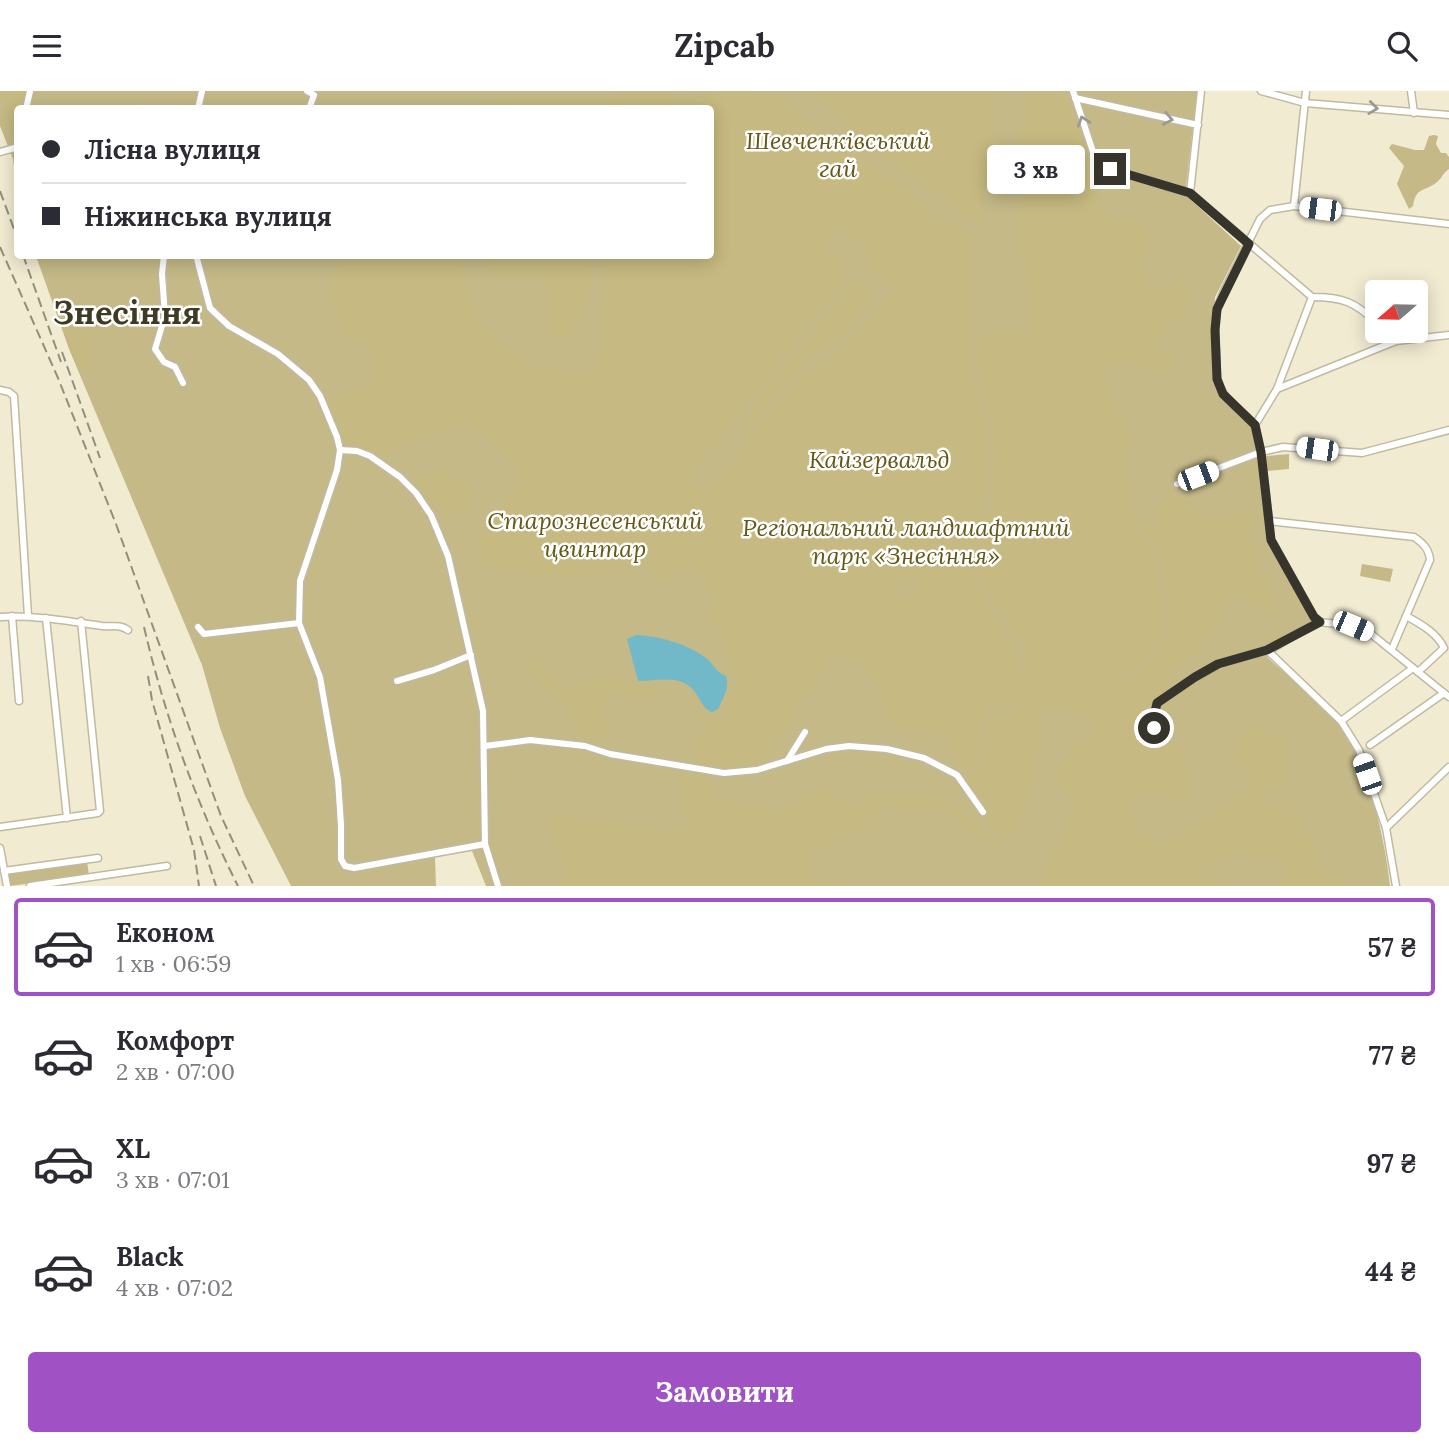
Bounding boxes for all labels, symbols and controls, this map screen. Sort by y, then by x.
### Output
text: Zipcab [674,25,775,66]
icon: menu [28,27,66,65]
icon: search [1383,27,1421,65]
one-way arrow [1367,100,1379,115]
one-way arrow [1162,111,1174,126]
one-way arrow [1077,115,1091,128]
park label: Шевченківський гай [746,125,931,184]
text: Лісна вулиця [84,133,261,166]
callout: 3 хв [988,145,1086,193]
route end [1094,153,1126,185]
text: 3 хв [1014,155,1058,184]
car [1298,196,1343,222]
text: Ніжинська вулиця [84,200,332,233]
north arrow [1365,280,1428,343]
map controls [1365,280,1428,343]
district label: Знесіння [53,292,201,333]
car [1295,436,1340,462]
park label: Кайзервальд [809,444,949,475]
car [1175,459,1222,493]
park label: Старознесенський цвинтар [487,505,703,564]
park label: Регіональний ландшафтний парк «Знесіння» [742,512,1071,571]
car [1330,608,1377,644]
route start [1138,712,1170,744]
car [1351,751,1384,797]
icon: car [32,916,95,979]
text: Економ [116,916,214,949]
text: 57 ₴ [1367,931,1417,964]
text: 1 хв · 06:59 [116,949,232,978]
icon: car [32,1024,95,1087]
text: Комфорт [116,1024,234,1057]
text: 77 ₴ [1369,1039,1417,1072]
text: 2 хв · 07:00 [116,1057,235,1086]
icon: car [32,1132,95,1195]
text: XL [116,1132,150,1165]
text: 97 ₴ [1366,1147,1417,1180]
text: 3 хв · 07:01 [116,1165,230,1194]
icon: car [32,1240,95,1303]
text: Black [116,1240,184,1273]
text: 44 ₴ [1365,1255,1417,1288]
text: 4 хв · 07:02 [116,1273,233,1302]
button: Замовити [28,1352,1421,1432]

